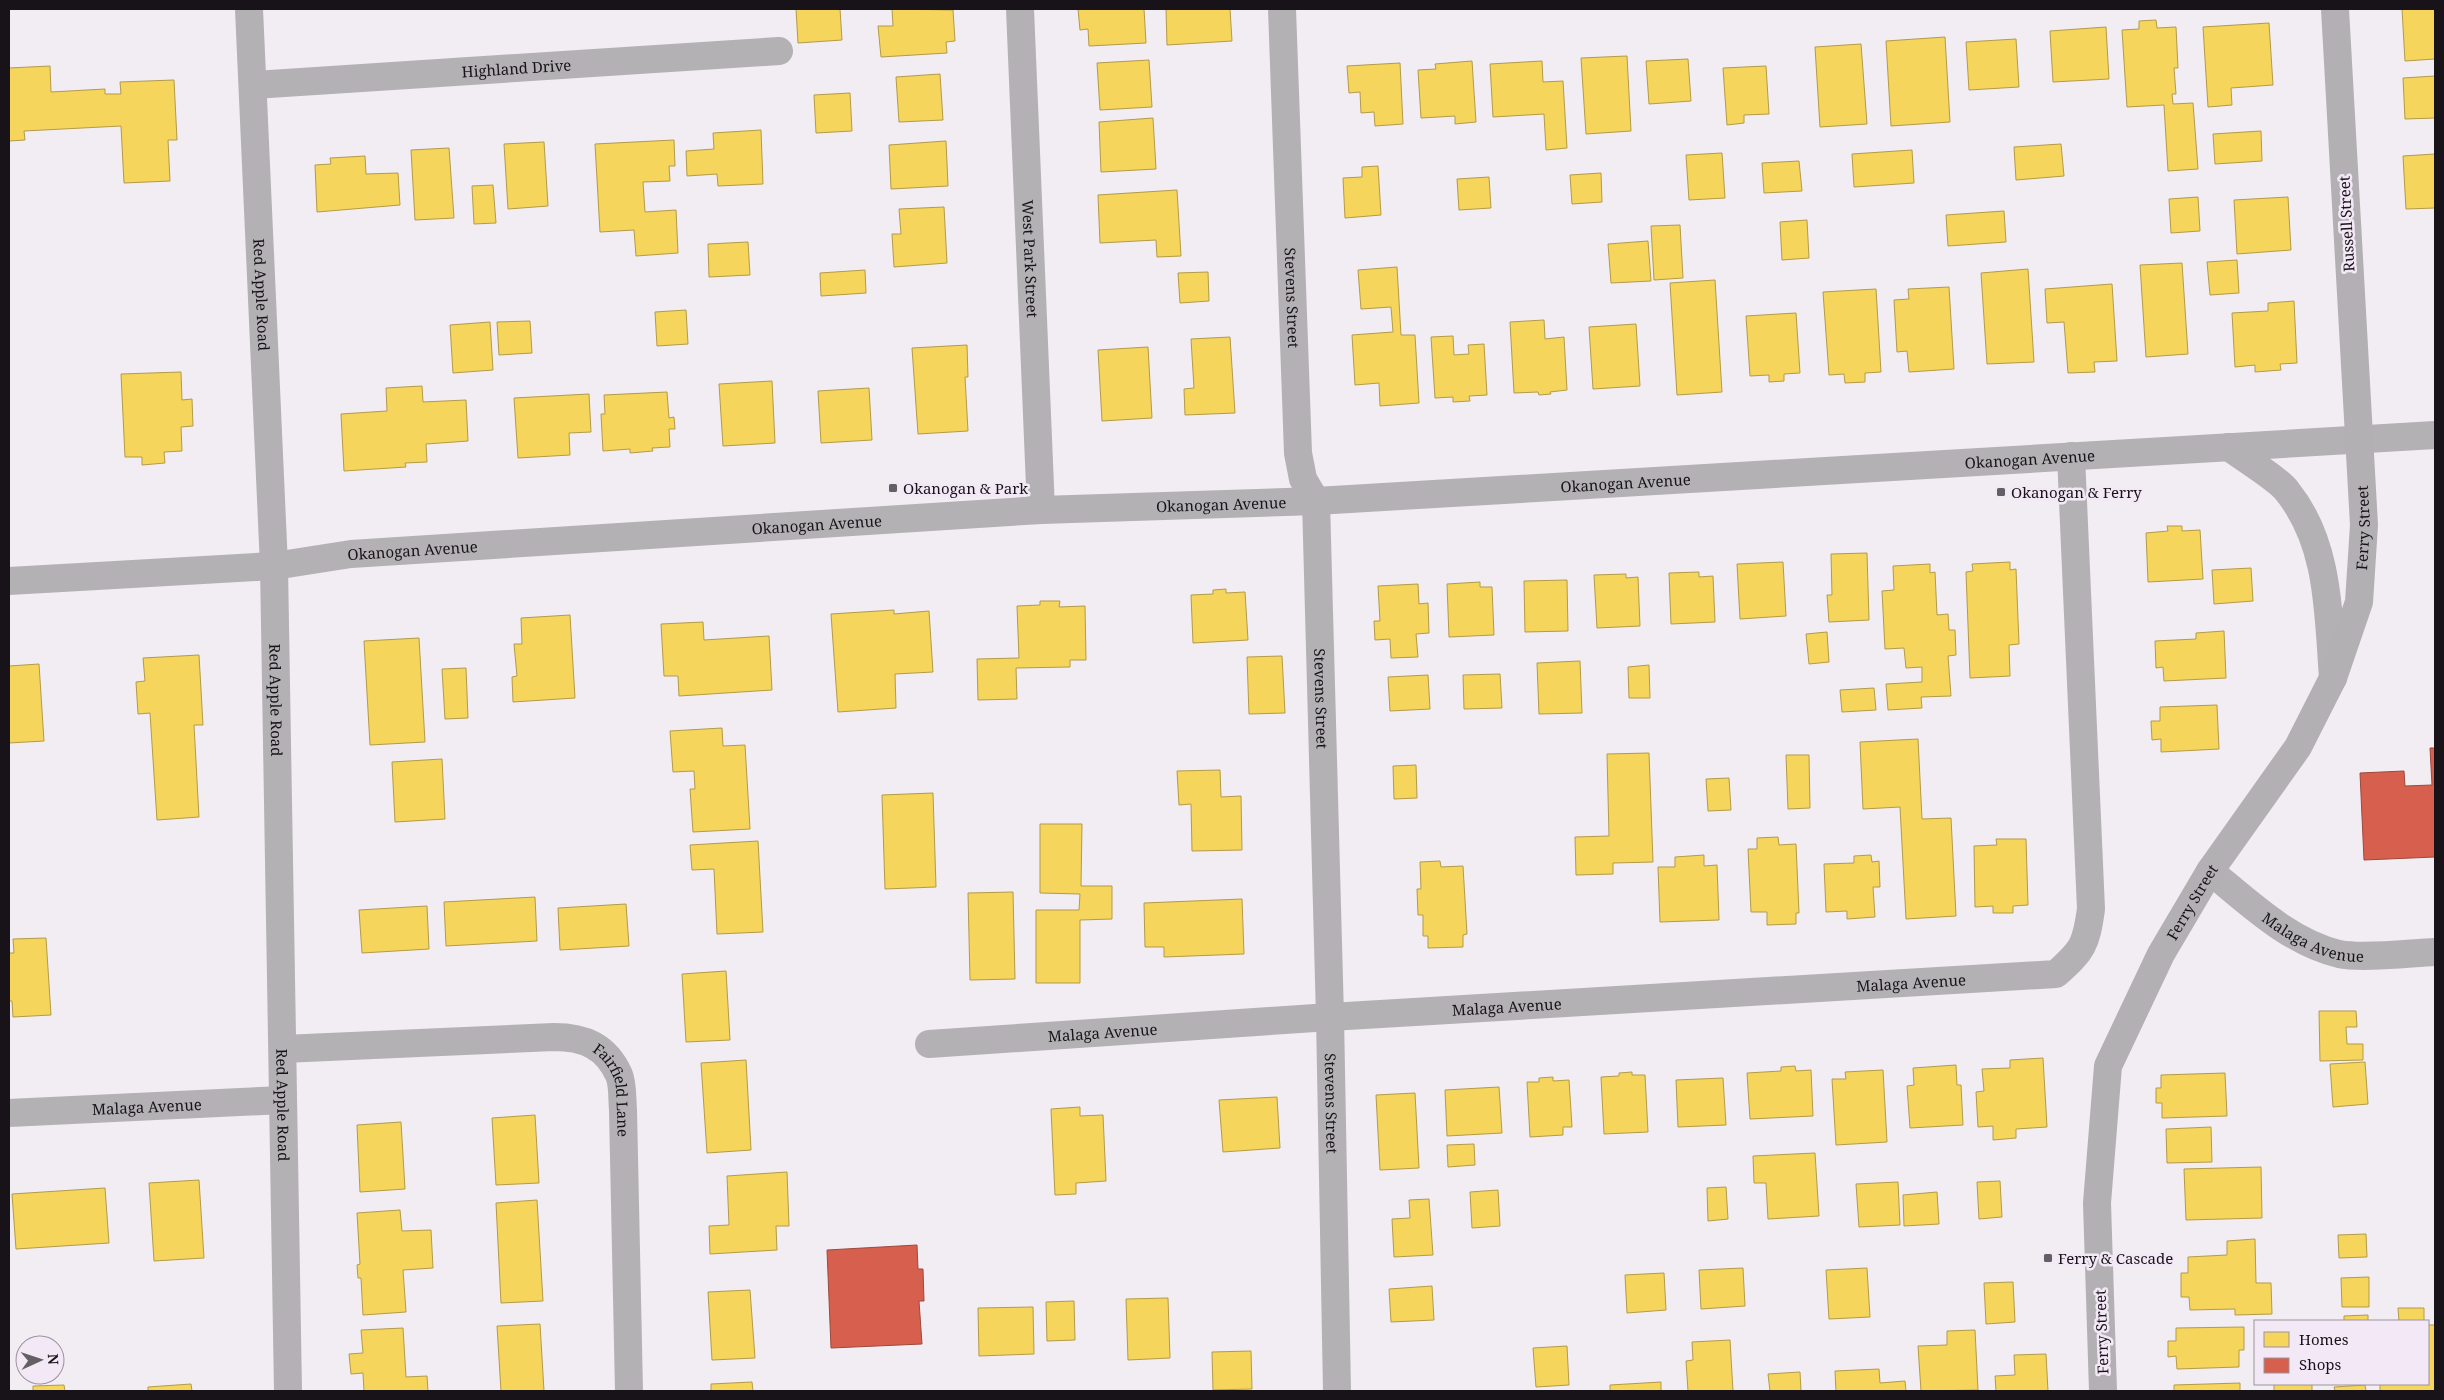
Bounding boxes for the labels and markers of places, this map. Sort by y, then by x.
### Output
place label: Okanogan & Park [903,478,1028,498]
marker: Okanogan & Park [887,482,899,494]
place label: Okanogan & Ferry [2011,482,2142,502]
marker: Okanogan & Ferry [1995,486,2007,498]
place label: Ferry & Cascade [2058,1248,2173,1268]
marker: Ferry & Cascade [2042,1252,2054,1264]

